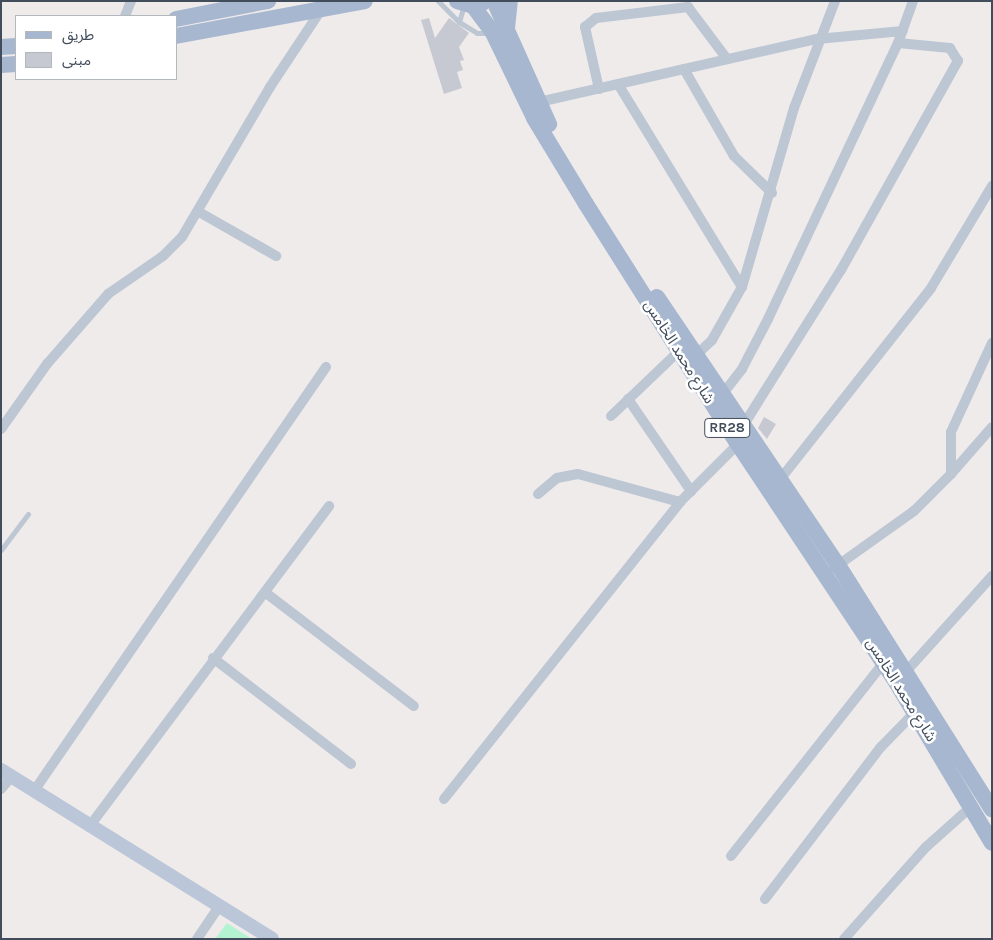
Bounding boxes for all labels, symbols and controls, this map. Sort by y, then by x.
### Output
legend [15,15,178,80]
text: طريق [62,26,94,44]
text: مبنى [62,51,91,69]
street label: شارع محمد الخامس [640,297,718,407]
road number: RR28 [703,416,751,439]
street label: شارع محمد الخامس [862,635,940,745]

